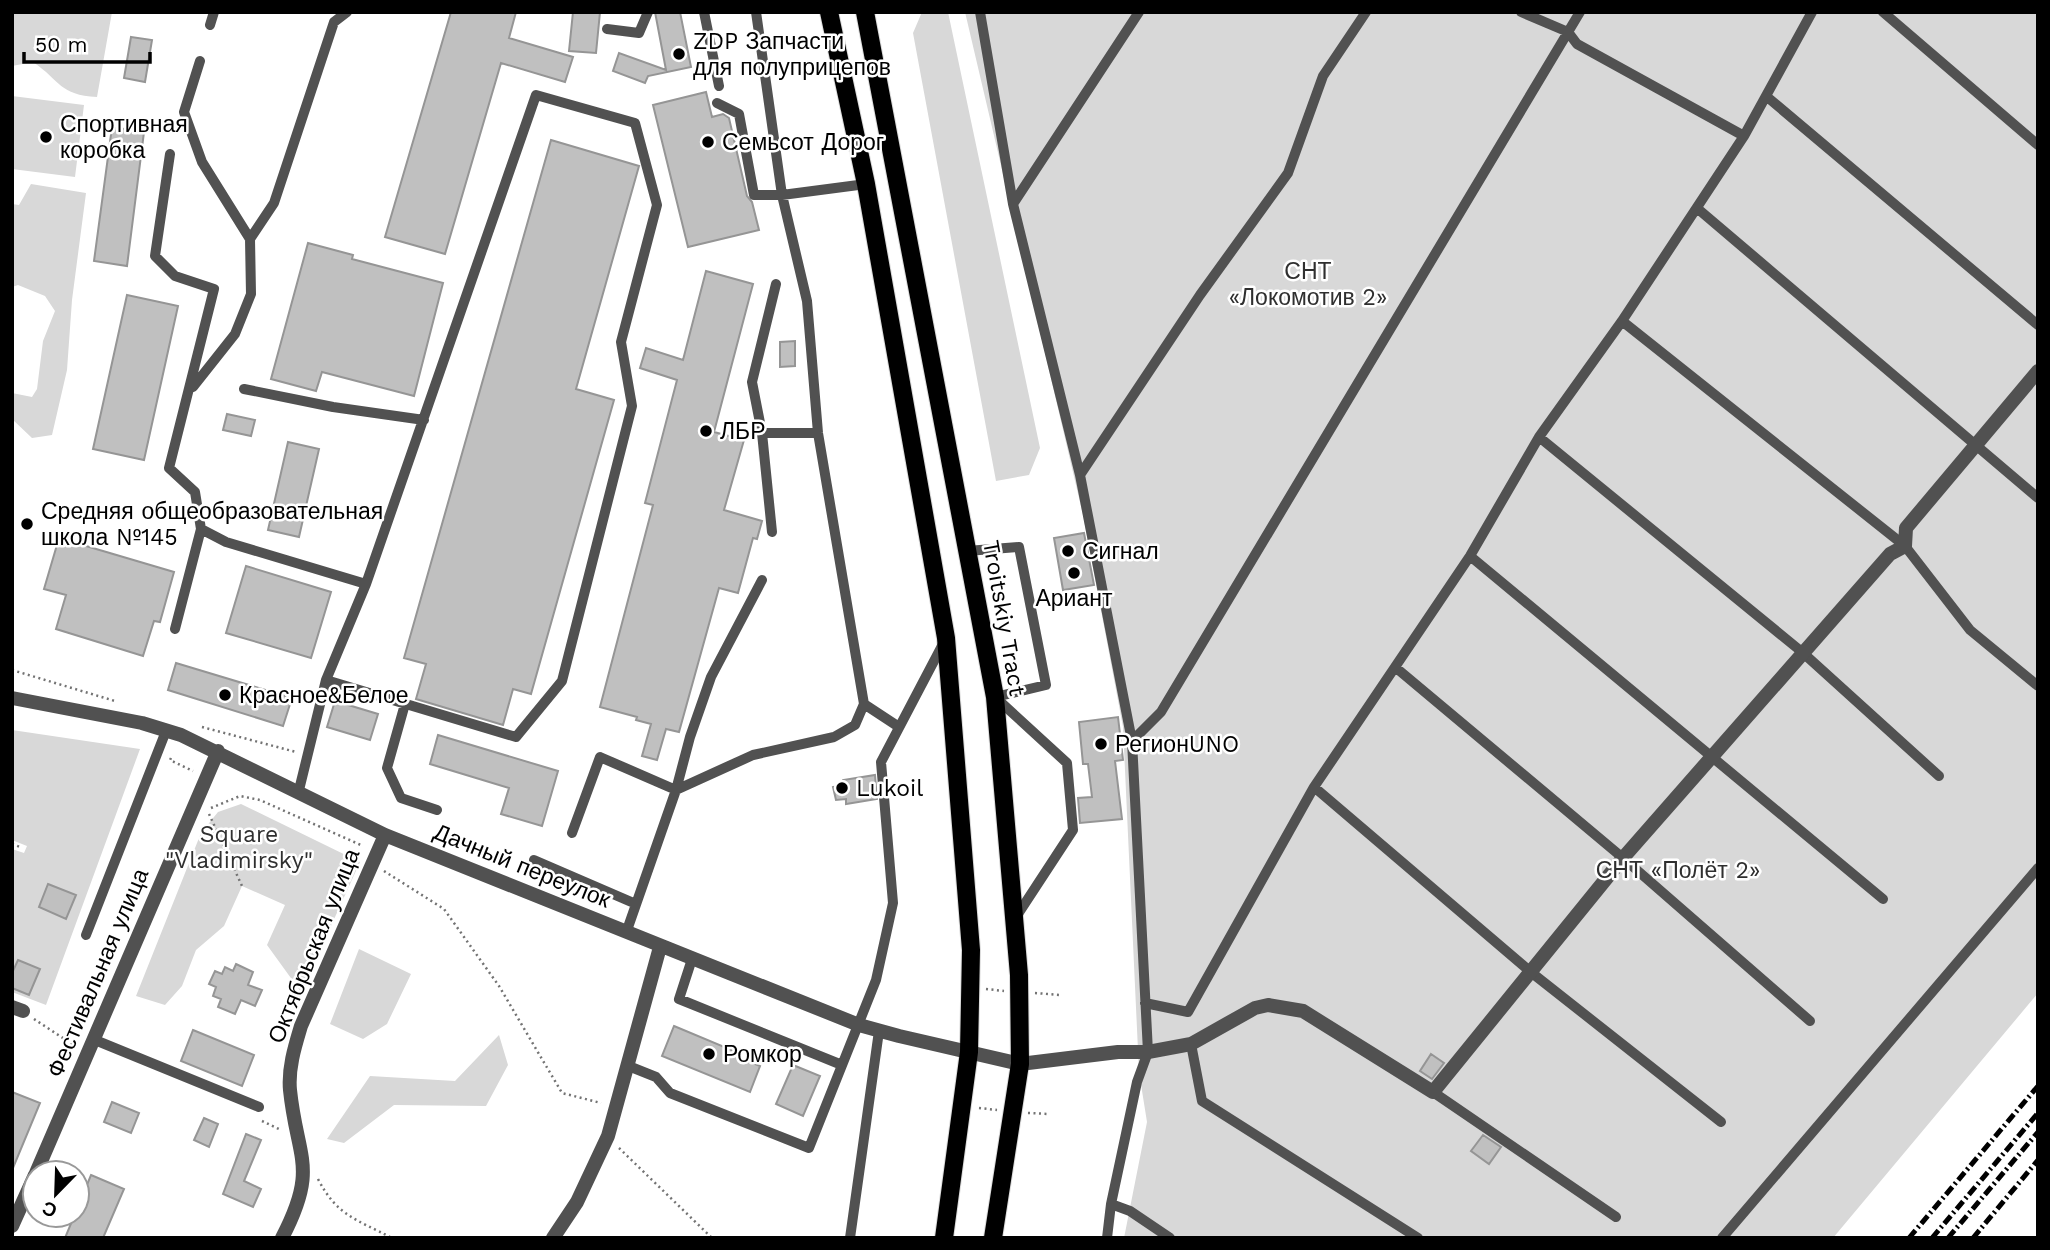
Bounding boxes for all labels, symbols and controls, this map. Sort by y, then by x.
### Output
scale bar [24,21,150,65]
place label: ZDP Запчасти для полуприцепов [693,28,891,81]
text: 50 m [35,32,87,57]
marker: ZDP Запчасти для полуприцепов [671,46,687,62]
place label: Спортивная коробка [60,111,188,164]
marker: Спортивная коробка [38,129,54,145]
place label: Семьсот Дорог [722,129,884,156]
marker: Семьсот Дорог [700,134,716,150]
park label: СНТ «Локомотив 2» [1229,258,1387,311]
place label: ЛБР [720,418,766,445]
marker: ЛБР [698,423,714,439]
place label: Средняя общеобразовательная школа №145 [41,498,383,551]
marker: Средняя общеобразовательная школа №145 [19,516,35,532]
street label: Troitskiy Tract [977,538,1031,698]
place label: Сигнал [1082,538,1159,565]
marker: Сигнал [1060,543,1076,559]
marker: Ариант [1066,565,1082,581]
place label: Ариант [1035,585,1113,612]
place label: Красное&Белое [239,682,408,709]
marker: Красное&Белое [217,687,233,703]
place label: РегионUNO [1115,731,1239,758]
marker: РегионUNO [1093,736,1109,752]
place label: Lukoil [856,775,923,802]
marker: Lukoil [834,780,850,796]
street label: Дачный переулок [430,818,615,914]
park label: Square "Vladimirsky" [165,821,313,874]
street label: Октябрьская улица [263,845,365,1047]
park label: СНТ «Полёт 2» [1596,857,1760,884]
street label: Фестивальная улица [42,864,154,1082]
place label: Ромкор [723,1041,802,1068]
marker: Ромкор [701,1046,717,1062]
north arrow [21,1159,91,1229]
text: С [38,1196,60,1222]

